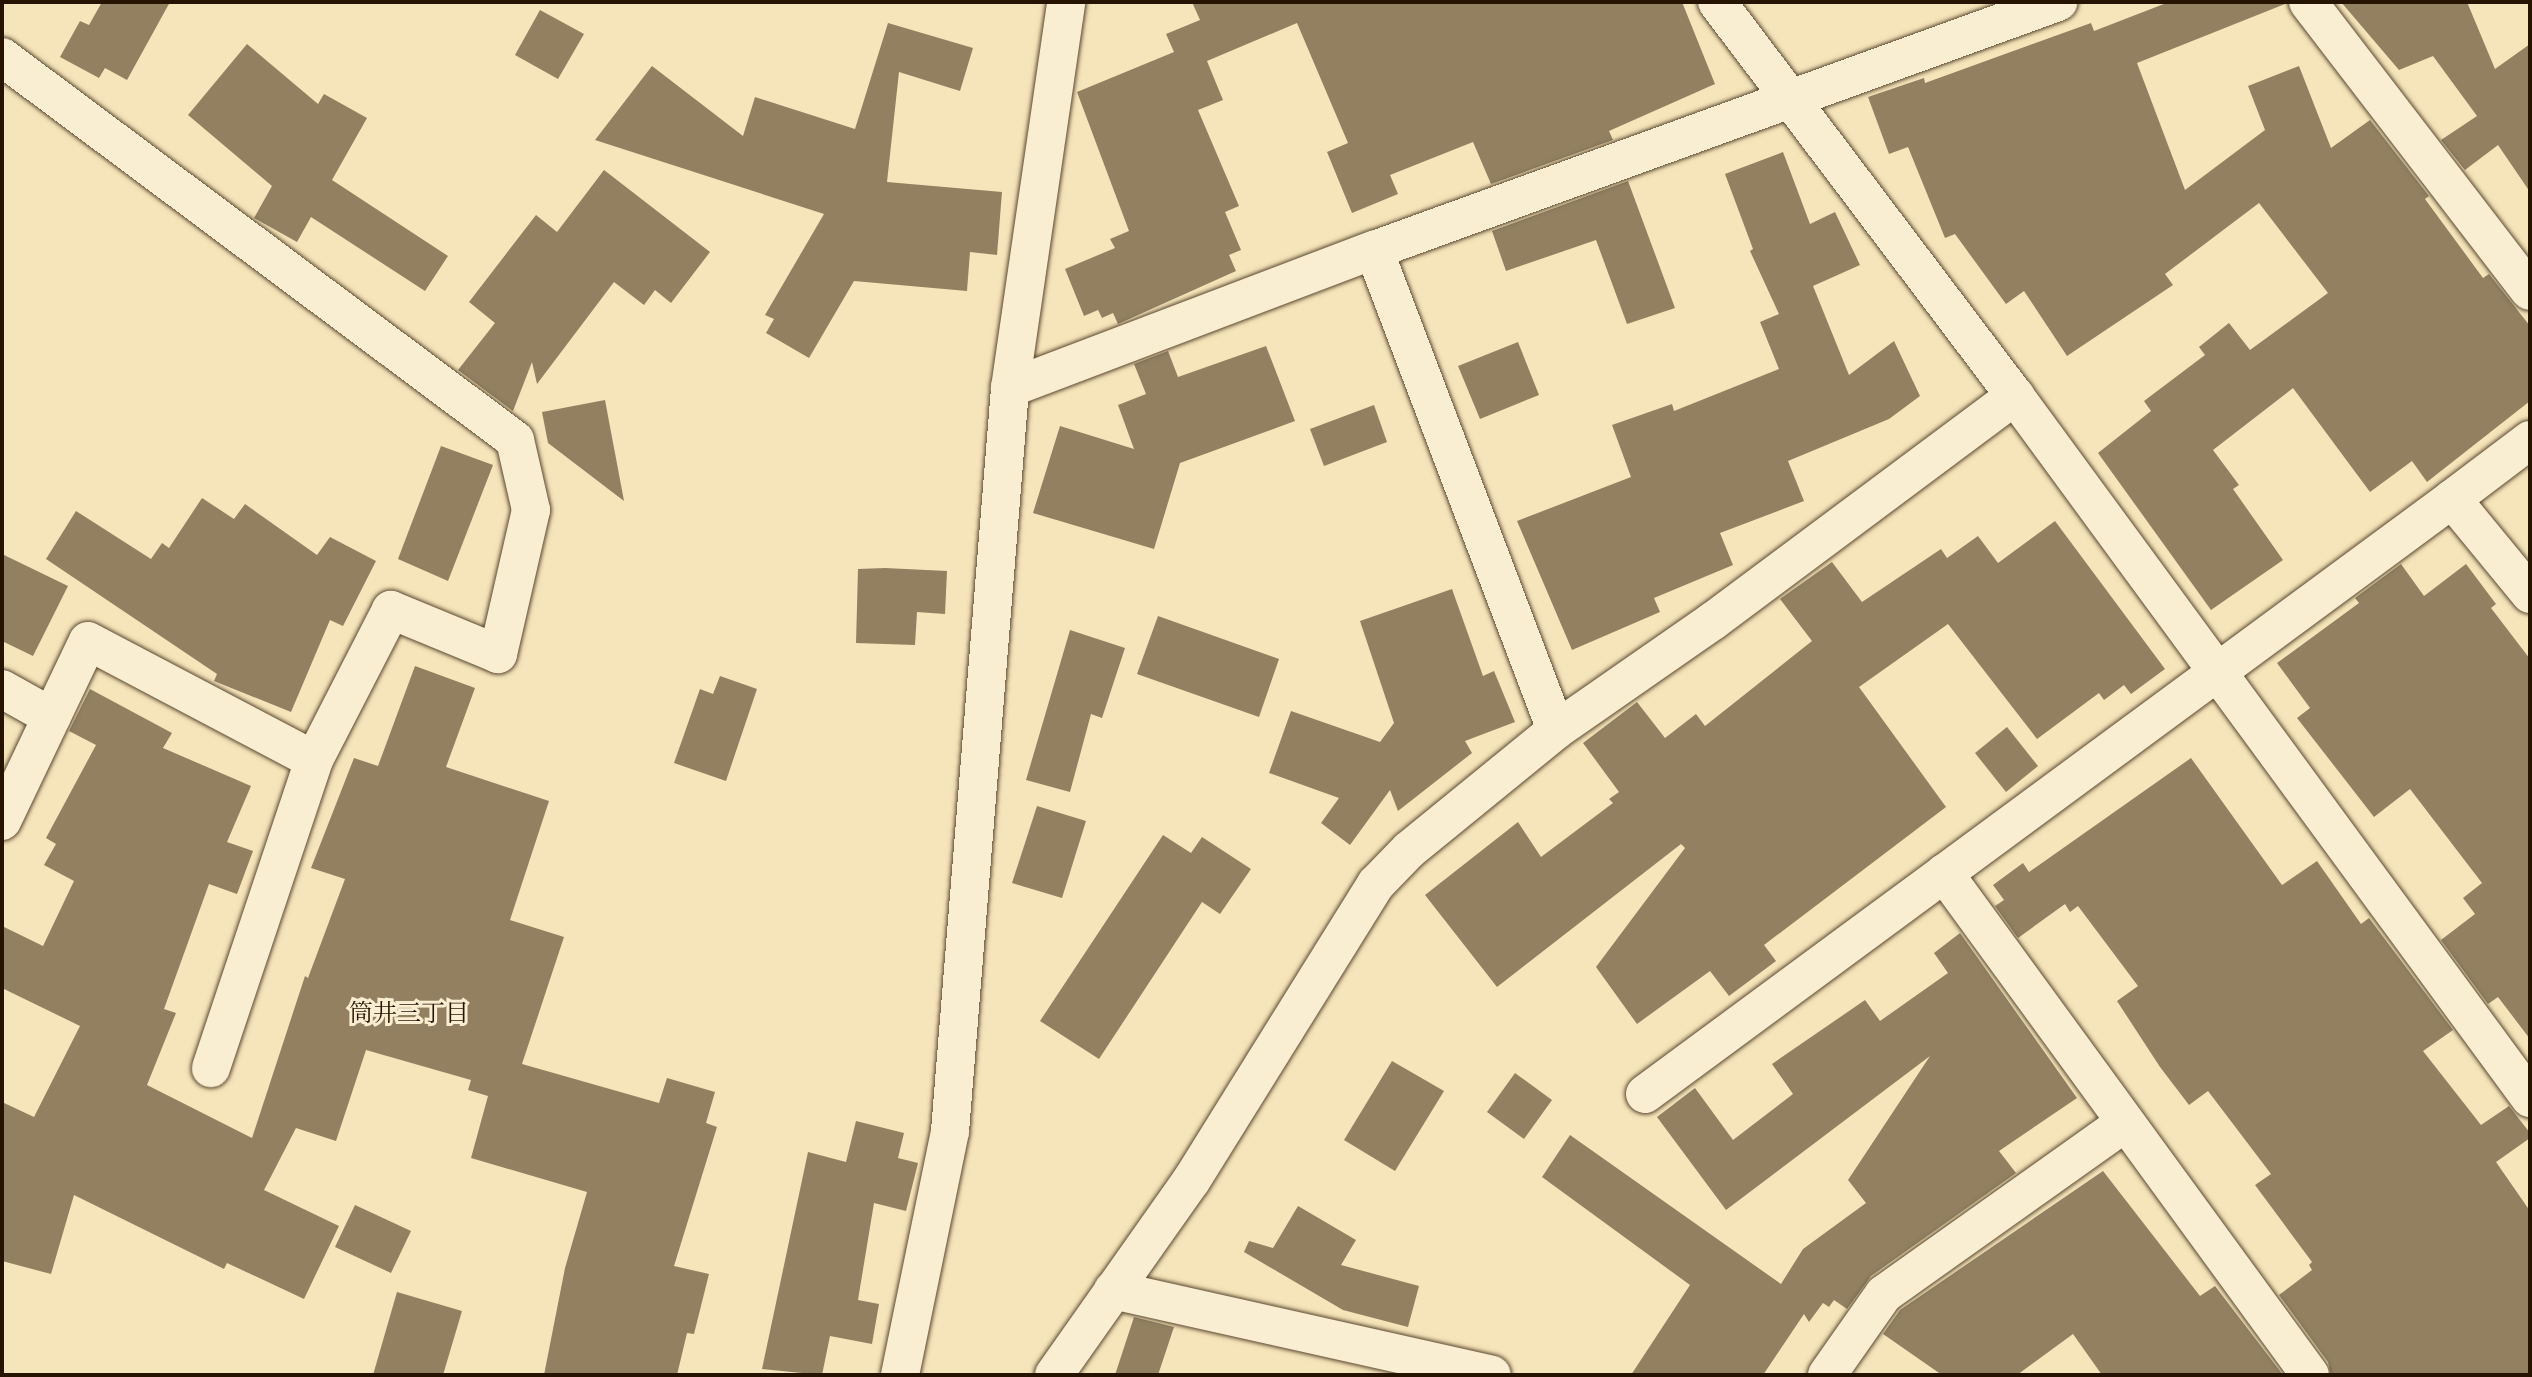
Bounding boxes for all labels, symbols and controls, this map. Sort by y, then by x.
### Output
district label: 筒井三丁目 [349,999,469,1027]

